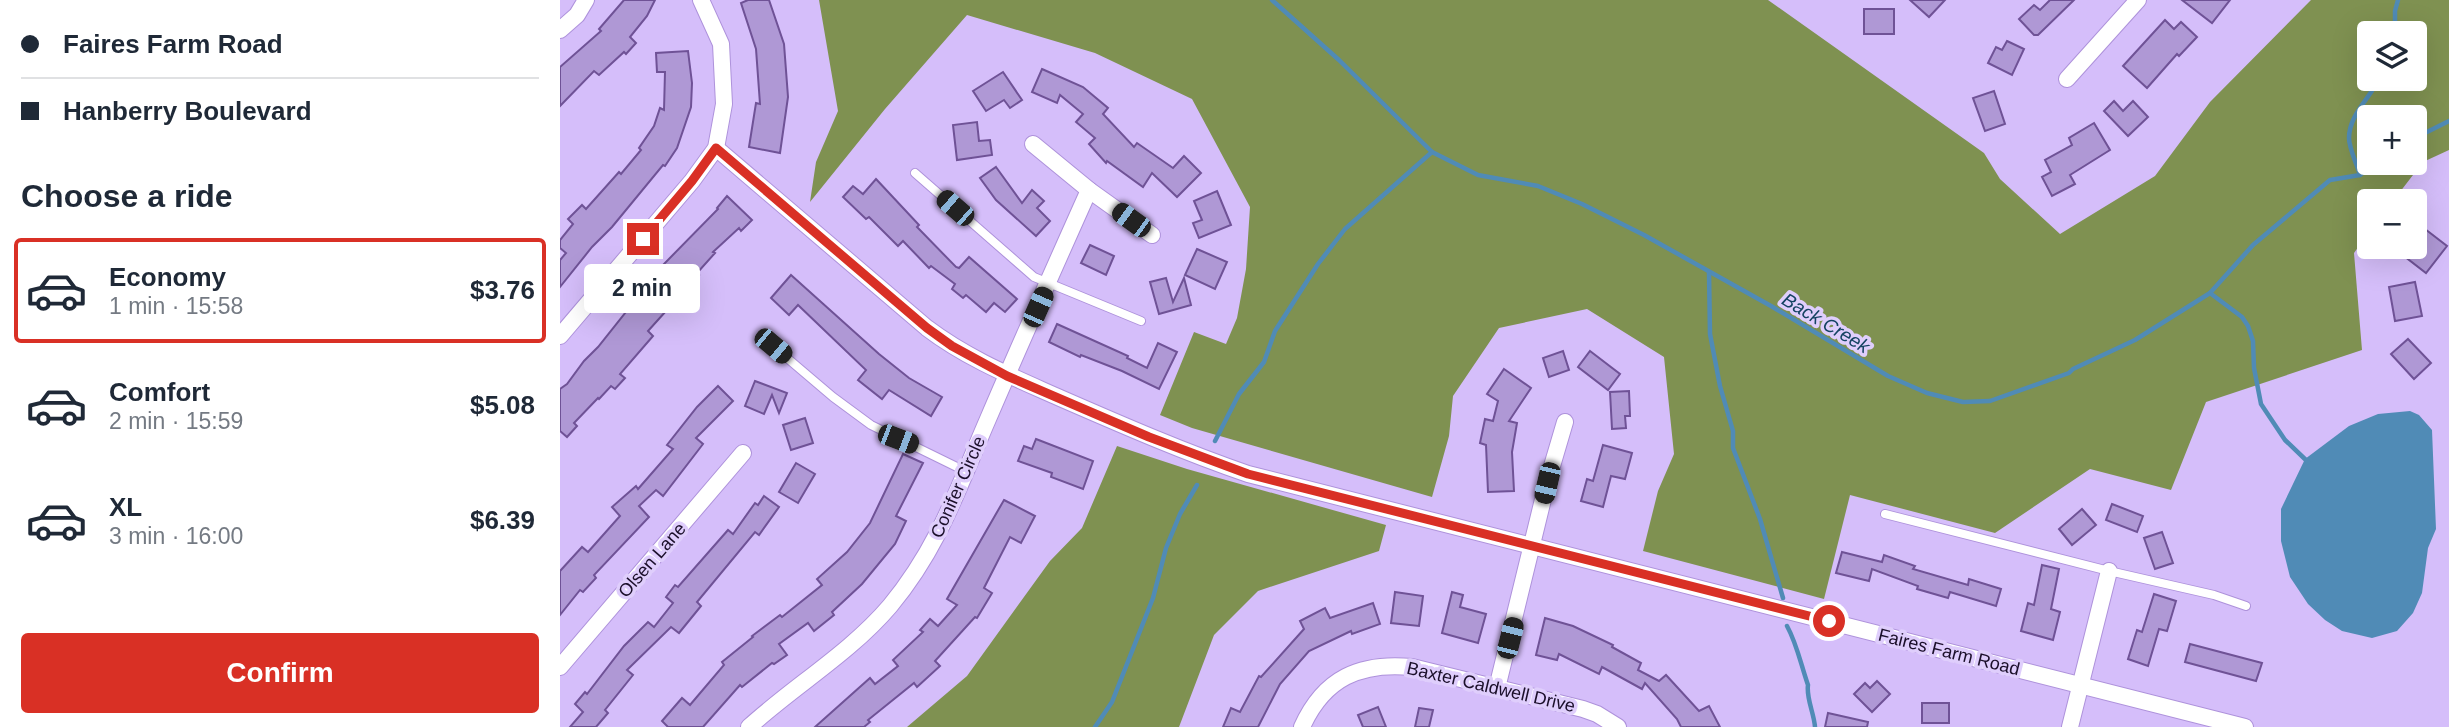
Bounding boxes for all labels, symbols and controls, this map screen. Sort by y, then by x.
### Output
map controls [2357,21,2427,259]
button: layers [2357,21,2427,91]
text: Faires Farm Road [63,29,283,59]
text: Hanberry Boulevard [63,96,312,126]
button: + [2357,105,2427,175]
text: Choose a ride [21,178,233,214]
car [933,186,978,230]
button: − [2357,189,2427,259]
car [1108,199,1155,241]
route end [627,223,659,255]
icon: car [25,259,88,322]
text: Economy [109,262,226,292]
callout: 2 min [585,264,701,312]
text: $3.76 [470,275,535,305]
text: 2 min [612,275,672,301]
car [1020,284,1057,330]
water label: Back Creek [1779,289,1875,358]
text: 1 min · 15:58 [109,293,243,319]
car [751,324,796,368]
icon: car [25,374,88,437]
text: Comfort [109,377,210,407]
text: $5.08 [470,390,535,420]
text: 2 min · 15:59 [109,408,243,434]
car [875,422,922,456]
street label: Conifer Circle [927,433,989,541]
car [1533,460,1562,506]
icon: car [25,489,88,552]
text: XL [109,492,142,522]
text: $6.39 [470,505,535,535]
street label: Olsen Lane [614,519,690,601]
text: 3 min · 16:00 [109,523,243,549]
route start [1813,605,1845,637]
car [1495,615,1526,661]
street label: Faires Farm Road [1876,625,2022,679]
button: Confirm [21,633,539,713]
street label: Baxter Caldwell Drive [1405,658,1577,716]

